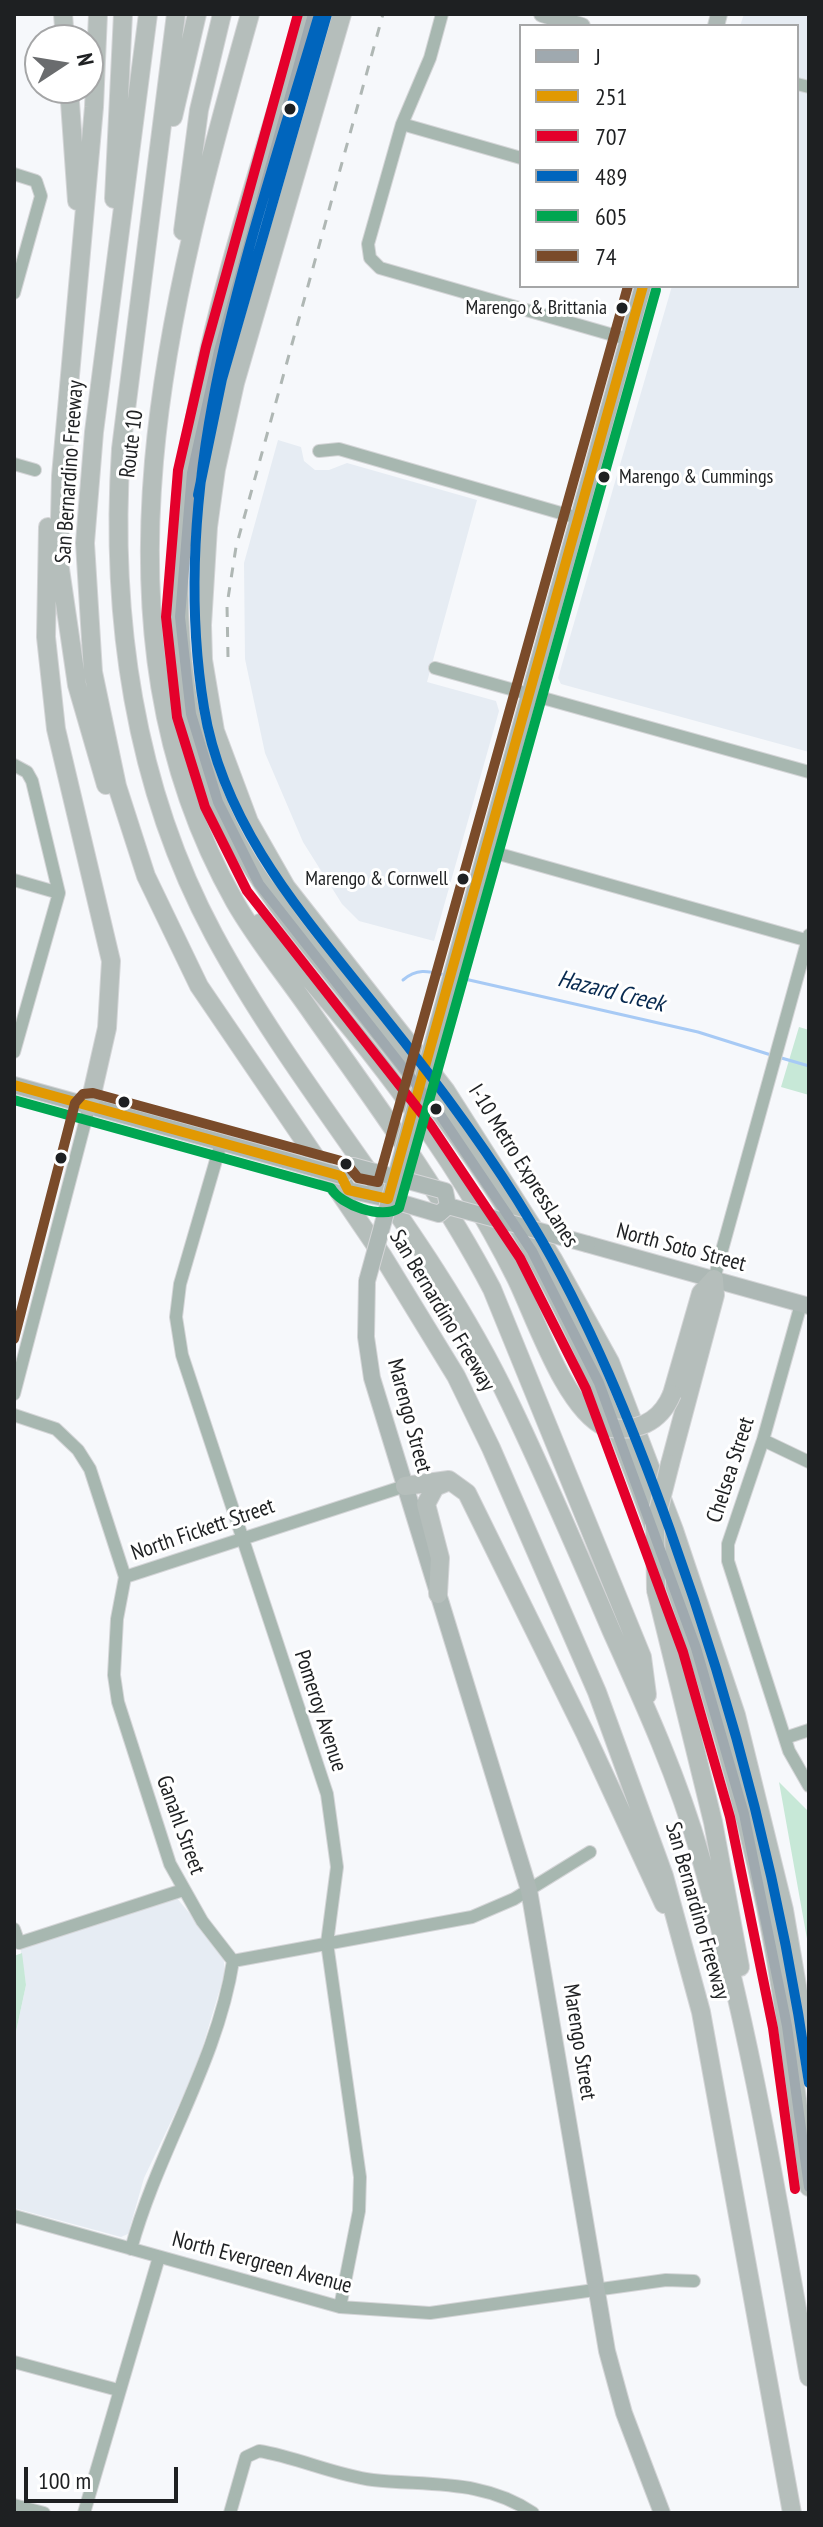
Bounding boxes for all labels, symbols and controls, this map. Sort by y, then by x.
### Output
north arrow [24,24,104,104]
legend [519,24,799,288]
text: J [595,41,601,72]
text: N [71,51,100,68]
text: 251 [595,81,627,112]
unlabelled marker [282,101,298,117]
text: 707 [595,121,627,152]
text: 489 [595,161,627,192]
text: 605 [595,201,627,232]
text: 74 [595,241,617,272]
place label: Marengo & Brittania [466,296,607,320]
marker: Marengo & Brittania [614,300,630,316]
street label: San Bernardino Freeway [50,379,90,565]
street label: Route 10 [115,409,149,479]
place label: Marengo & Cummings [619,465,773,489]
marker: Marengo & Cummings [596,469,612,485]
place label: Marengo & Cornwell [305,867,448,891]
marker: Marengo & Cornwell [455,871,471,887]
water label: Hazard Creek [555,965,667,1019]
street label: I-10 Metro ExpressLanes [462,1080,584,1252]
unlabelled marker [116,1094,132,1110]
unlabelled marker [428,1101,444,1117]
unlabelled marker [53,1150,69,1166]
unlabelled marker [338,1156,354,1172]
street label: North Soto Street [613,1218,749,1278]
street label: San Bernardino Freeway [383,1226,501,1396]
street label: Marengo Street [381,1356,437,1476]
street label: Chelsea Street [702,1414,760,1526]
street label: North Fickett Street [128,1493,278,1567]
street label: Pomeroy Avenue [288,1647,352,1775]
street label: Ganahl Street [150,1772,210,1878]
street label: San Bernardino Freeway [659,1819,735,2003]
street label: Marengo Street [557,1982,601,2102]
street label: North Evergreen Avenue [169,2226,355,2300]
scale bar [28,2451,182,2501]
text: 100 m [38,2465,91,2496]

